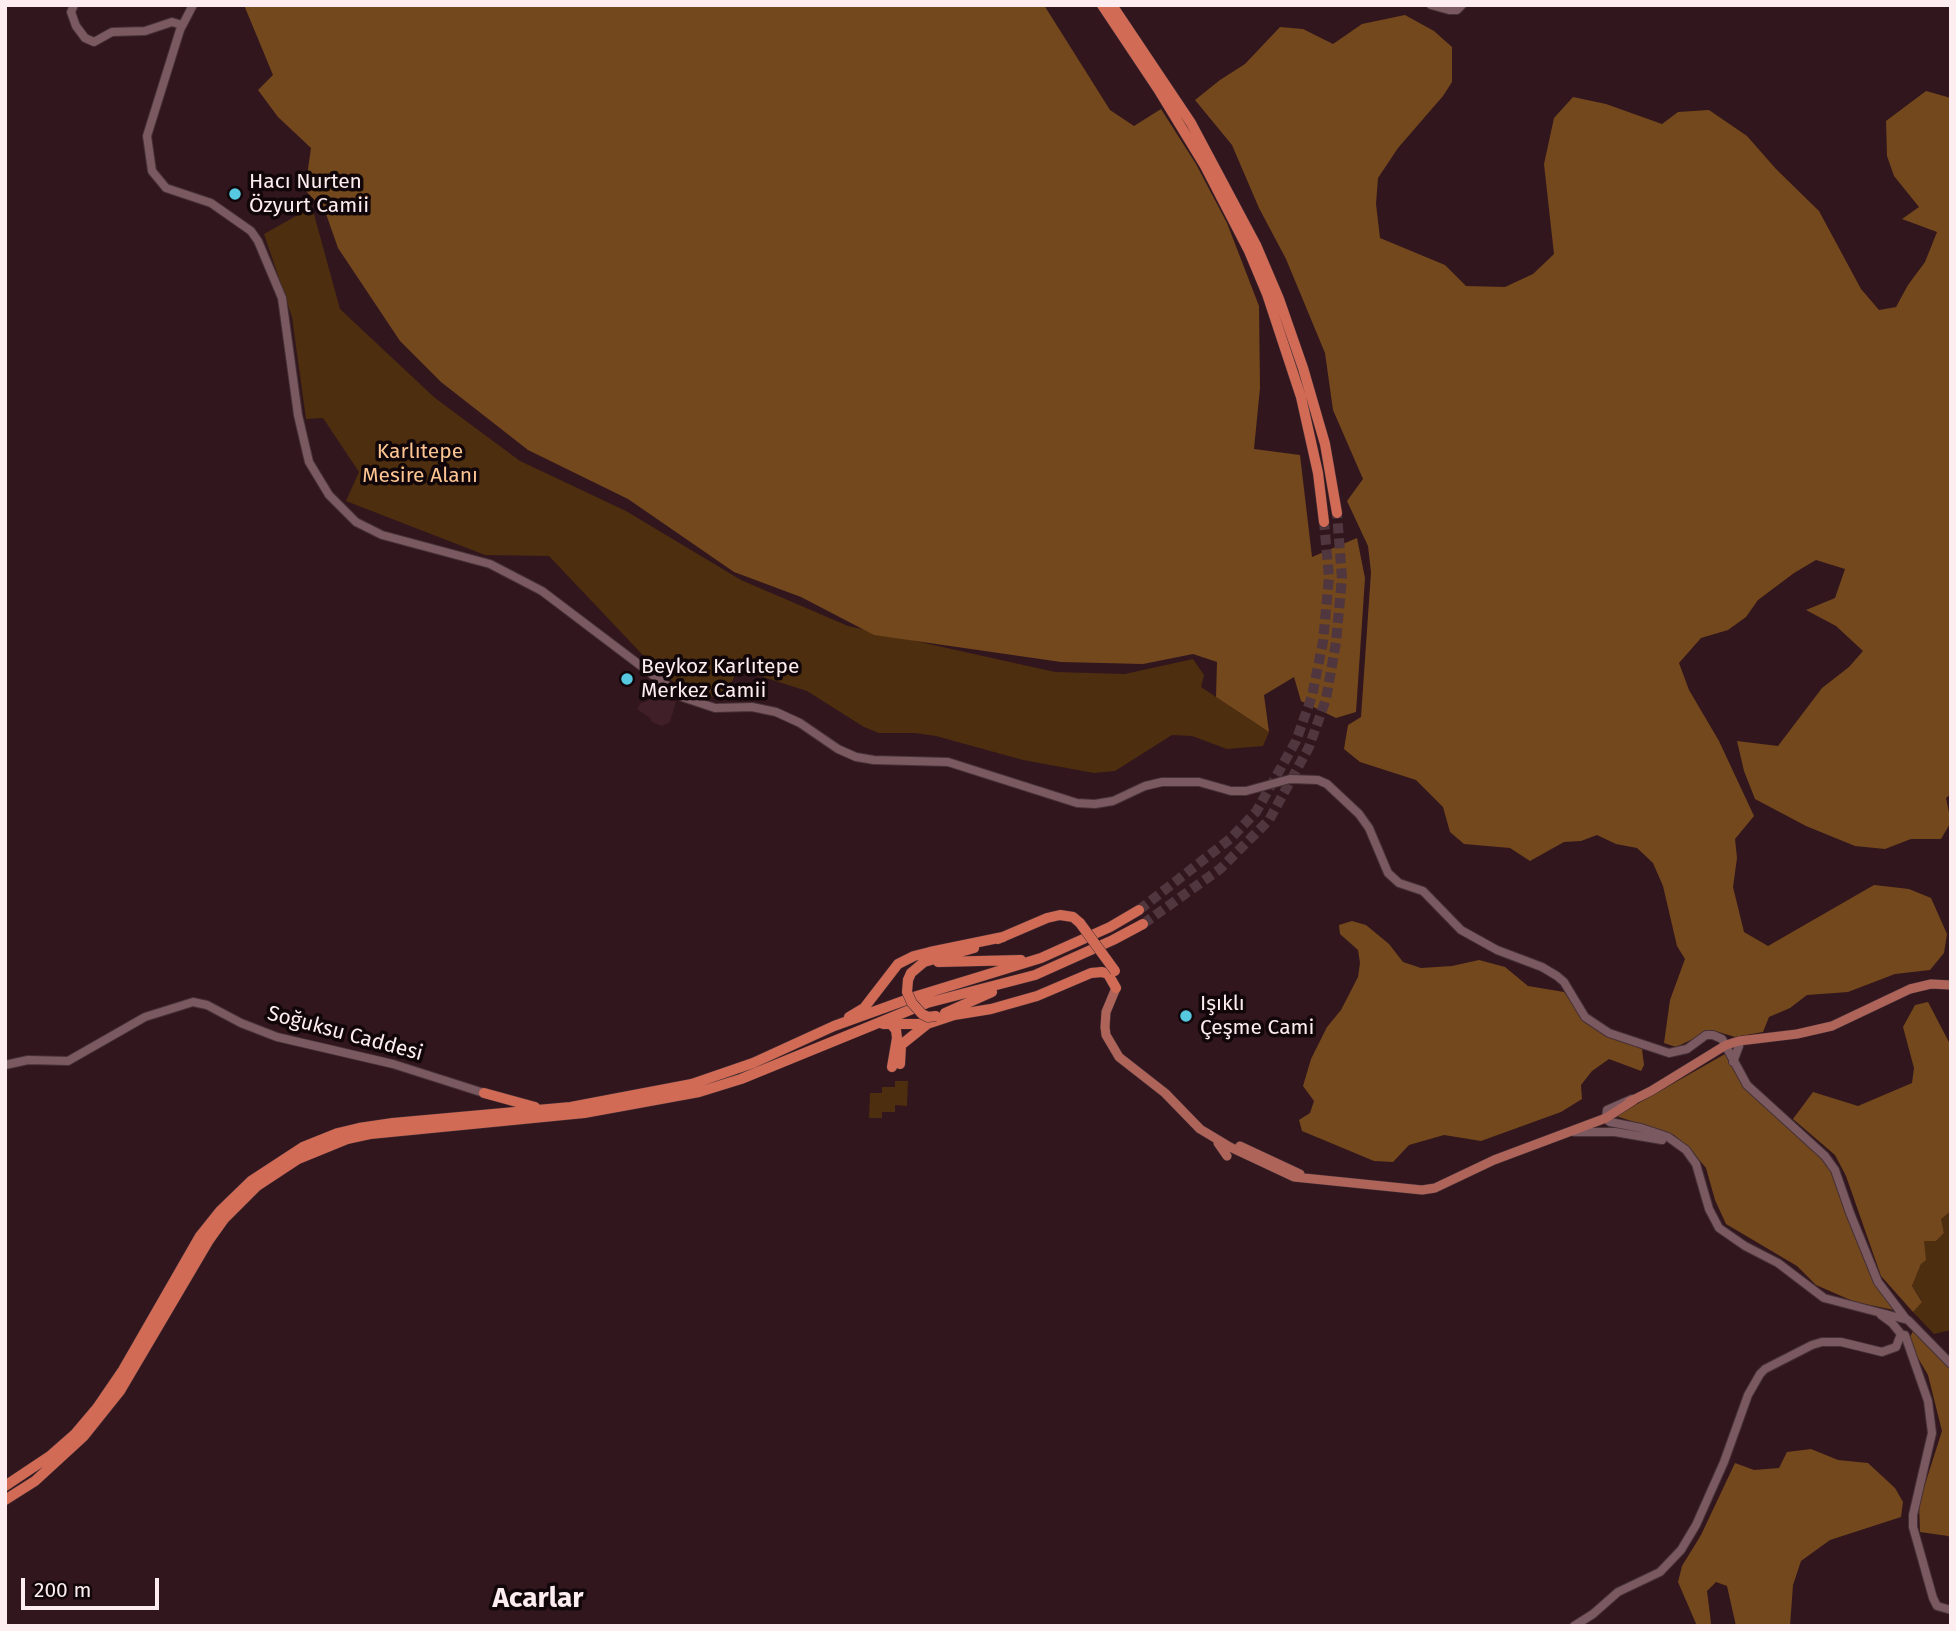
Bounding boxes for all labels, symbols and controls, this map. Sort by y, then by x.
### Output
place label: Hacı Nurten Özyurt Camii [249,169,369,219]
marker: Hacı Nurten Özyurt Camii [227,186,243,202]
park label: Karlıtepe Mesire Alanı [362,439,478,489]
place label: Beykoz Karlıtepe Merkez Camii [641,654,799,704]
marker: Beykoz Karlıtepe Merkez Camii [619,671,635,687]
place label: Işıklı Çeşme Cami [1200,991,1314,1041]
street label: Soğuksu Caddesi [264,1001,426,1067]
marker: Işıklı Çeşme Cami [1178,1008,1194,1024]
scale bar [24,1564,163,1608]
text: 200 m [34,1577,91,1603]
district label: Acarlar [493,1582,583,1616]

